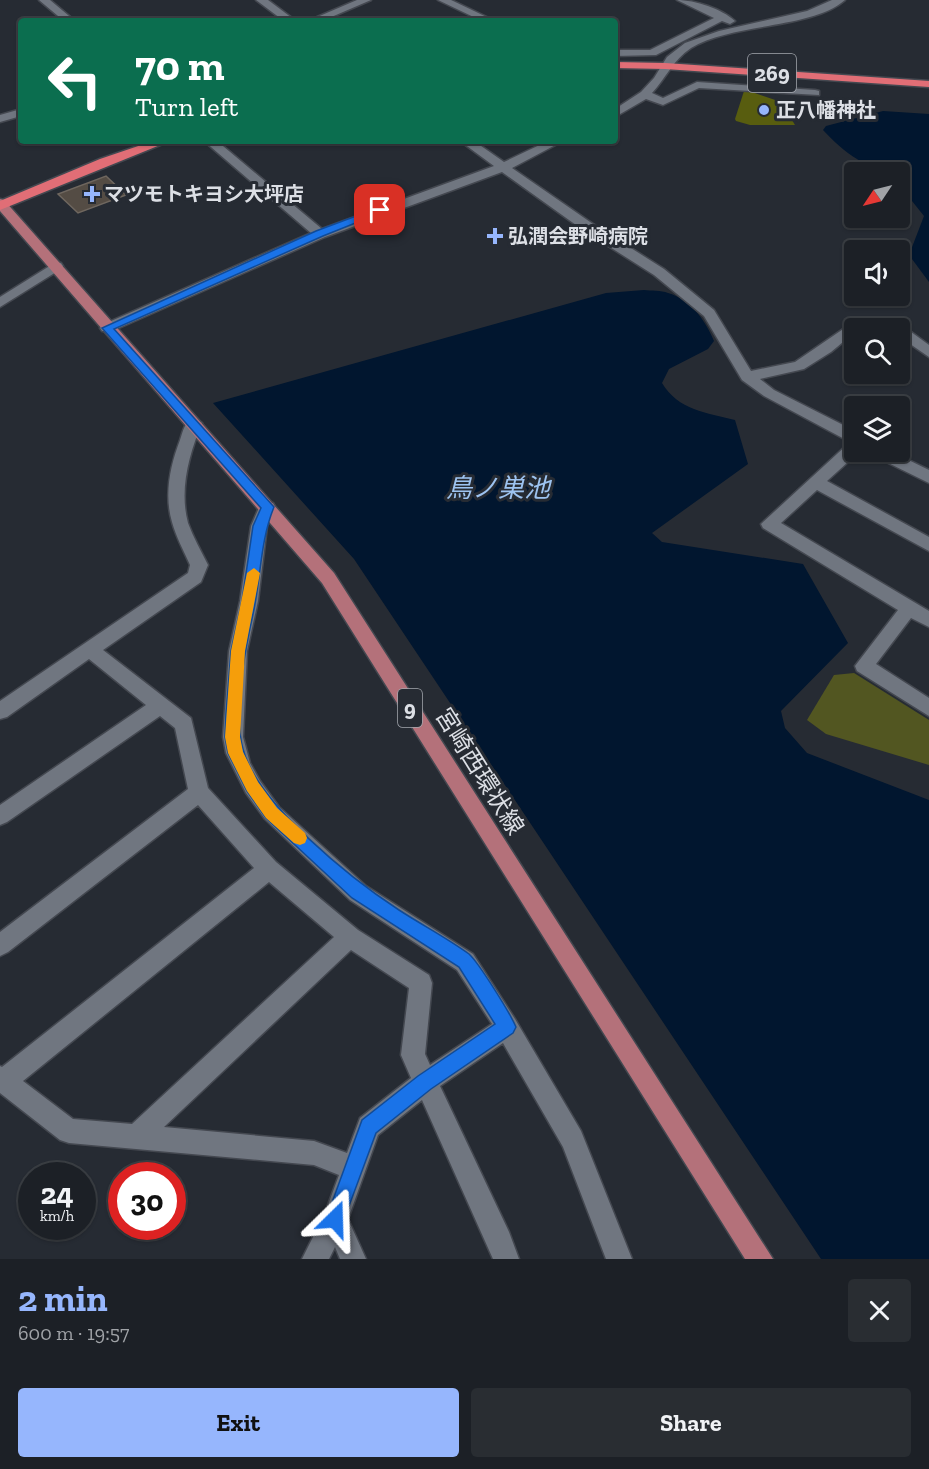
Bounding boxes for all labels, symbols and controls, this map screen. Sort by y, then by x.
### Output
text: 70 m [135,40,225,91]
icon: left [36,42,114,120]
road number: 269 [748,54,796,92]
text: Turn left [135,91,238,123]
place label: 正八幡神社 [776,98,876,122]
marker: 正八幡神社 [757,103,771,117]
north arrow [844,162,910,228]
map controls [844,162,910,462]
place label: マツモトキヨシ大坪店 [104,182,304,206]
pin [354,184,405,235]
marker: マツモトキヨシ大坪店 [85,187,99,201]
icon: arrive [363,193,396,226]
place label: 弘潤会野崎病院 [508,224,648,248]
marker: 弘潤会野崎病院 [486,227,504,245]
button: sound [844,240,910,306]
button: search [844,318,910,384]
button: layers [844,396,910,462]
water label: 鳥ノ巣池 [446,472,553,504]
road number: 9 [398,689,422,727]
street label: 宮崎西環状線 [430,702,530,840]
speed limit sign: 30 [108,1162,186,1240]
text: 24 [40,1176,74,1212]
position arrow [303,1187,367,1251]
text: km/h [40,1207,74,1225]
text: 2 min [18,1277,108,1320]
button: close [848,1279,911,1342]
text: 600 m · 19:57 [18,1321,129,1345]
button: Exit [18,1388,459,1457]
button: Share [471,1388,911,1457]

